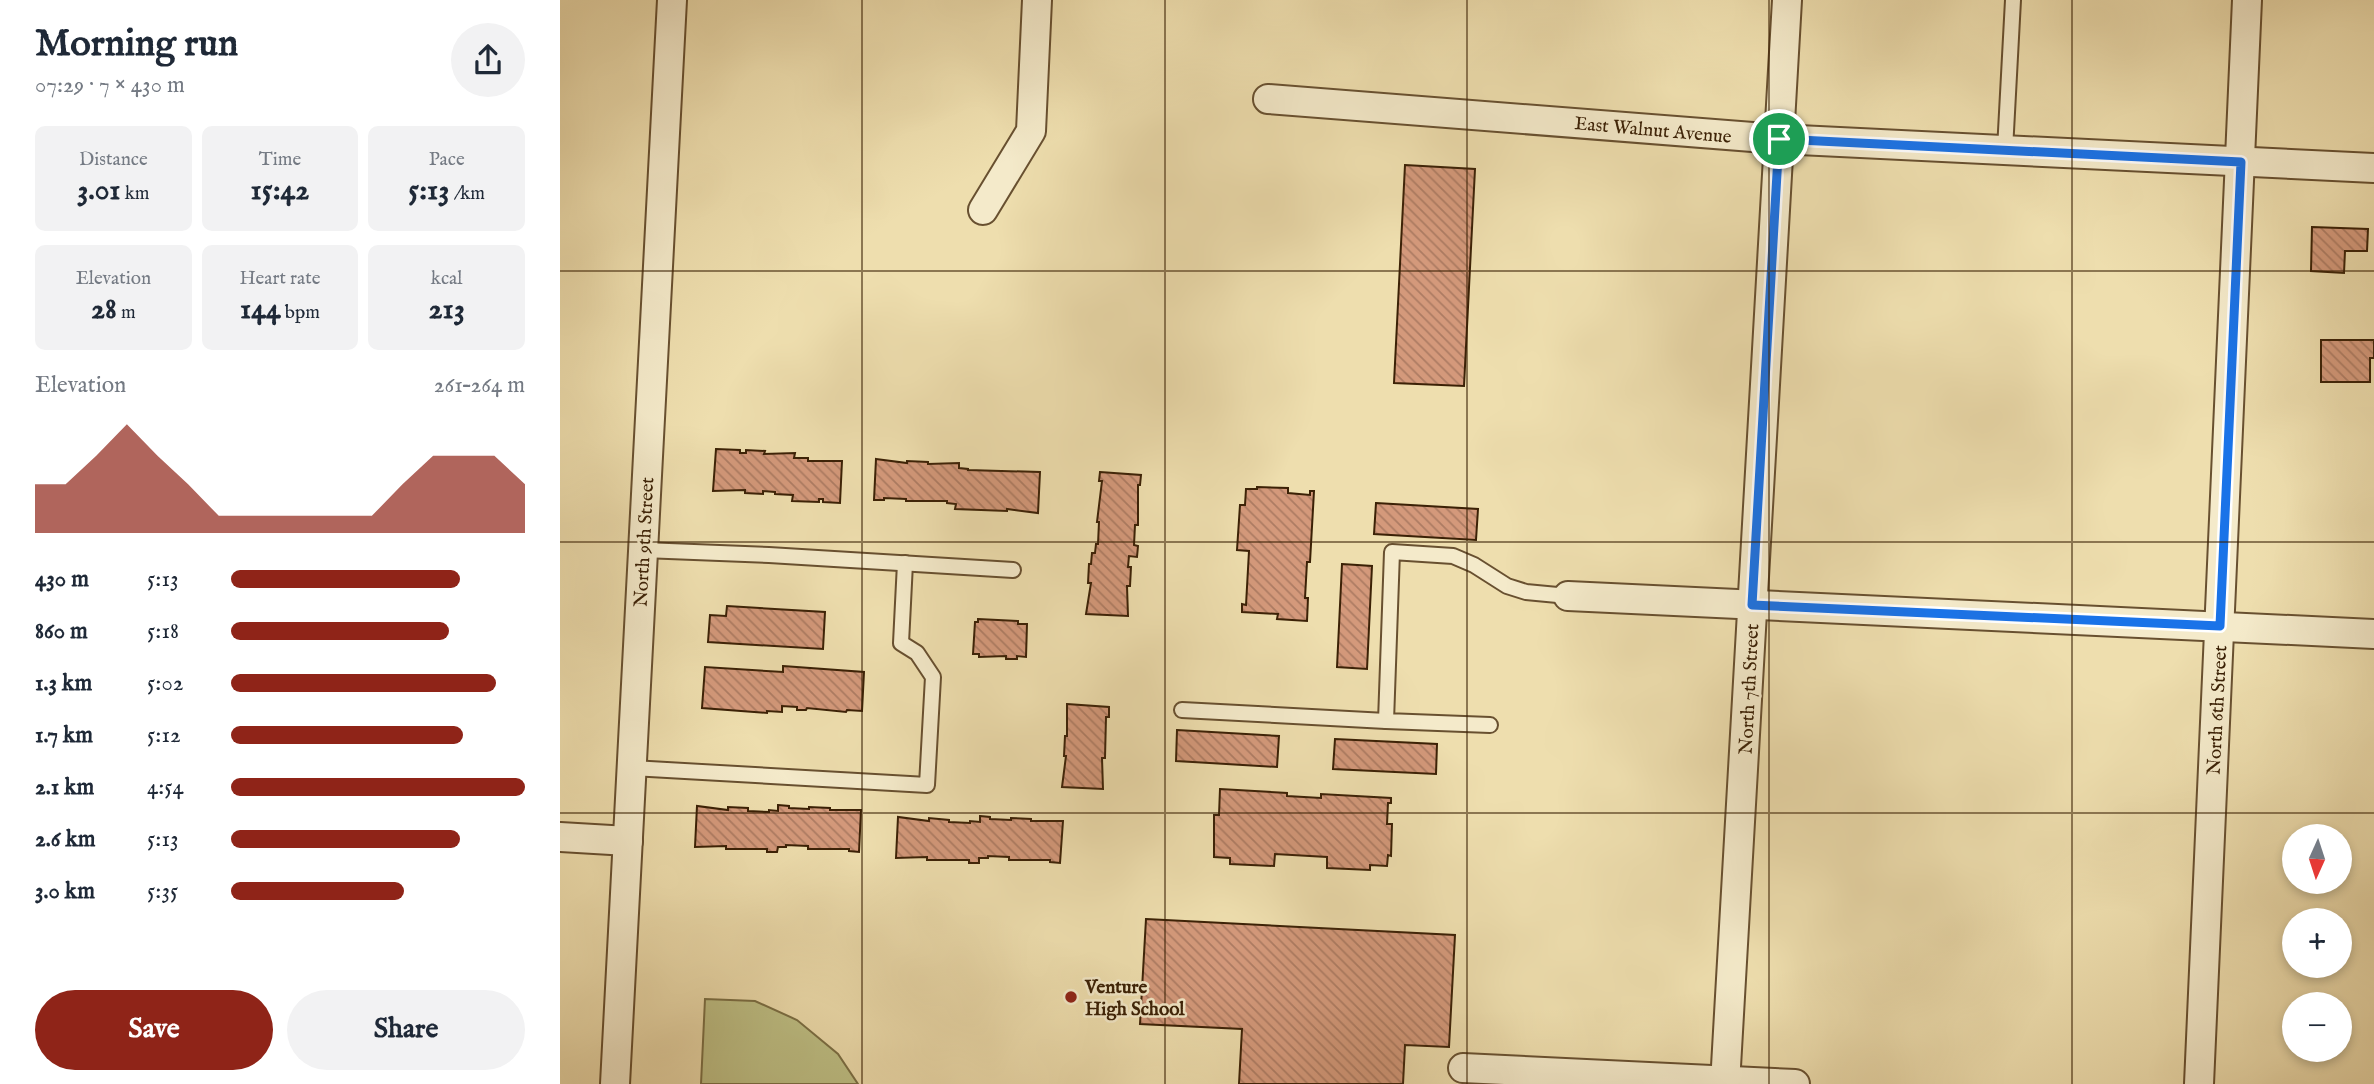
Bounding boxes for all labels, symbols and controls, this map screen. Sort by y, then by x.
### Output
text: Morning run [35,21,238,69]
button: share [451,23,525,97]
text: 07:29 · 7 × 430 m [35,71,185,100]
pin [1749,109,1809,169]
street label: East Walnut Avenue [1573,112,1733,150]
icon: arrive [1760,120,1798,158]
text: Distance [79,148,148,172]
text: Time [259,148,301,172]
text: Pace [429,148,465,172]
text: 3.01 [77,172,121,210]
text: 15:42 [251,172,309,210]
text: 5:13 [408,172,450,210]
text: km [121,182,150,206]
text: /km [450,182,485,206]
text: Elevation [76,267,151,291]
text: Heart rate [239,267,321,291]
text: kcal [431,267,463,291]
text: 28 [91,291,117,329]
text: 144 [240,291,281,329]
text: 213 [428,291,465,329]
text: m [117,301,136,325]
text: bpm [281,301,320,325]
text: Elevation [35,371,126,400]
text: 261–264 m [434,371,525,400]
street label: North 9th Street [630,476,660,608]
text: 430 m [35,565,89,594]
text: 5:13 [147,565,179,594]
text: 860 m [35,617,88,646]
text: 5:18 [147,617,179,646]
street label: North 7th Street [1735,623,1765,755]
street label: North 6th Street [2203,644,2233,776]
text: 1.3 km [35,669,92,698]
text: 5:02 [147,669,184,698]
text: 1.7 km [35,721,93,750]
text: 5:12 [147,721,181,750]
text: 2.1 km [35,773,94,802]
text: 4:54 [147,773,184,802]
north arrow [2282,824,2352,894]
map controls [2282,824,2352,1062]
text: 2.6 km [35,825,96,854]
text: 5:13 [147,825,179,854]
text: 3.0 km [35,877,95,906]
text: 5:35 [147,877,178,906]
button: + [2282,908,2352,978]
place label: Venture High School [1084,976,1185,1022]
marker: Venture High School [1063,989,1079,1005]
button: Save [35,990,273,1070]
button: Share [287,990,525,1070]
button: − [2282,992,2352,1062]

